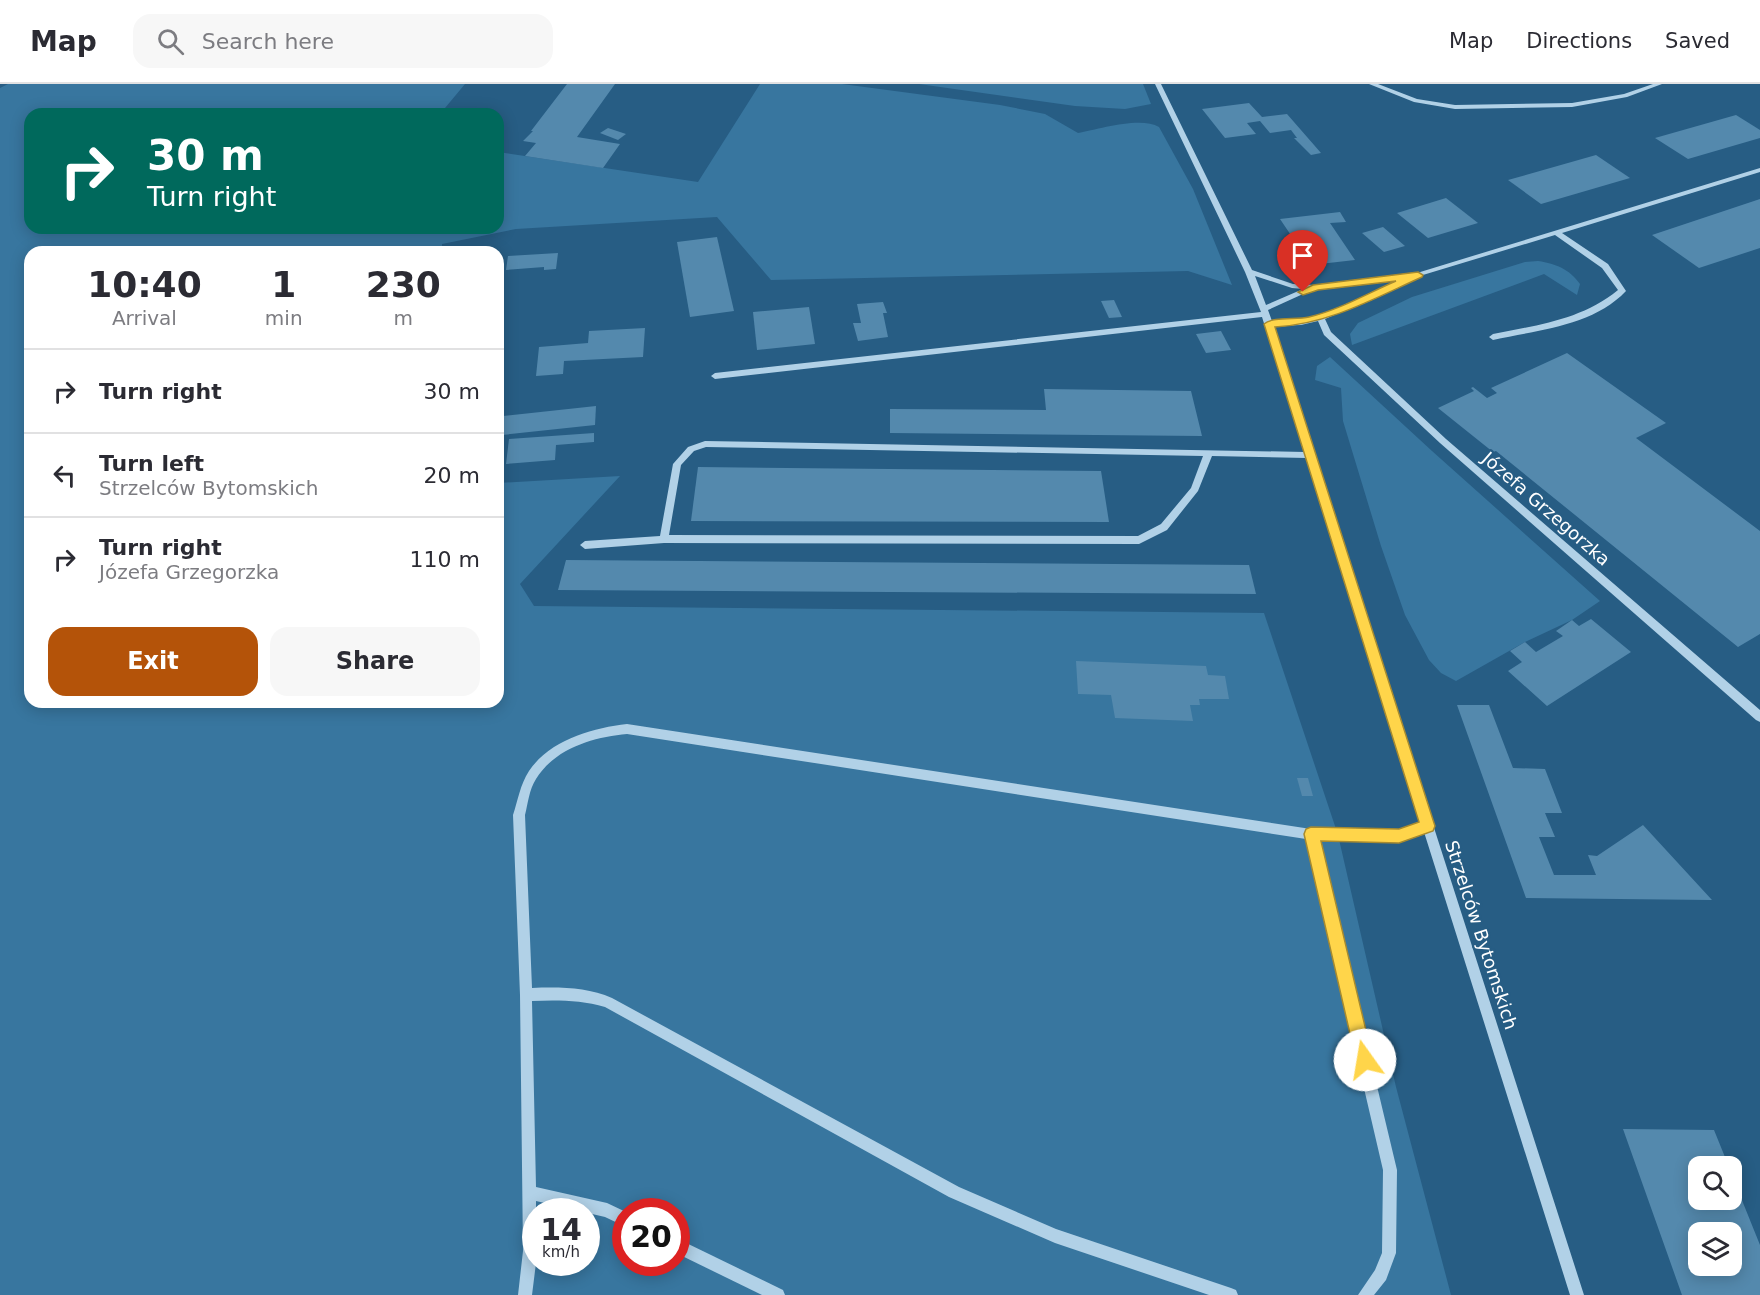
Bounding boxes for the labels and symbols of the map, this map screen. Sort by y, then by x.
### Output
pin [1277,230,1328,292]
street label: Józefa Grzegorzka [1477,447,1614,570]
street label: Strzelców Bytomskich [1441,838,1522,1032]
position arrow [1333,1028,1397,1092]
speed limit sign: 20 [612,1198,690,1276]

